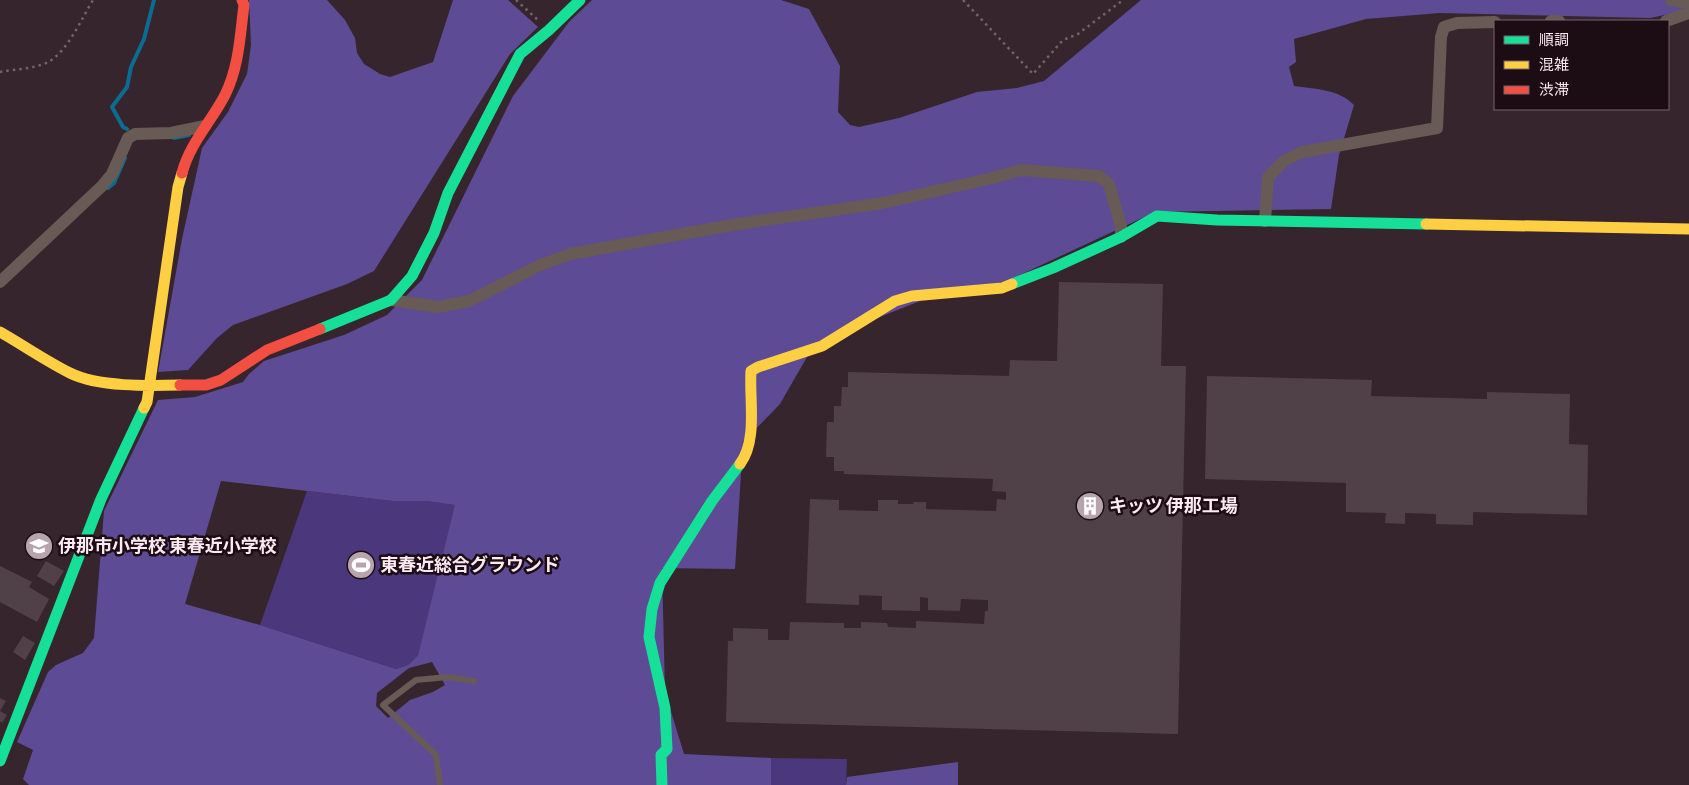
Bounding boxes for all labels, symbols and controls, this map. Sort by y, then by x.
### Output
legend [1494,20,1669,110]
text: 順調 [1539,31,1569,50]
text: 混雑 [1539,56,1569,75]
text: 渋滞 [1539,81,1569,100]
building icon: キッツ 伊那工場 [1075,491,1105,521]
place label: キッツ 伊那工場 [1109,496,1238,517]
school or university icon: 伊那市小学校 東春近小学校 [24,531,54,561]
place label: 伊那市小学校 東春近小学校 [58,536,277,557]
sports icon: 東春近総合グラウンド [346,550,376,580]
place label: 東春近総合グラウンド [380,555,560,576]

